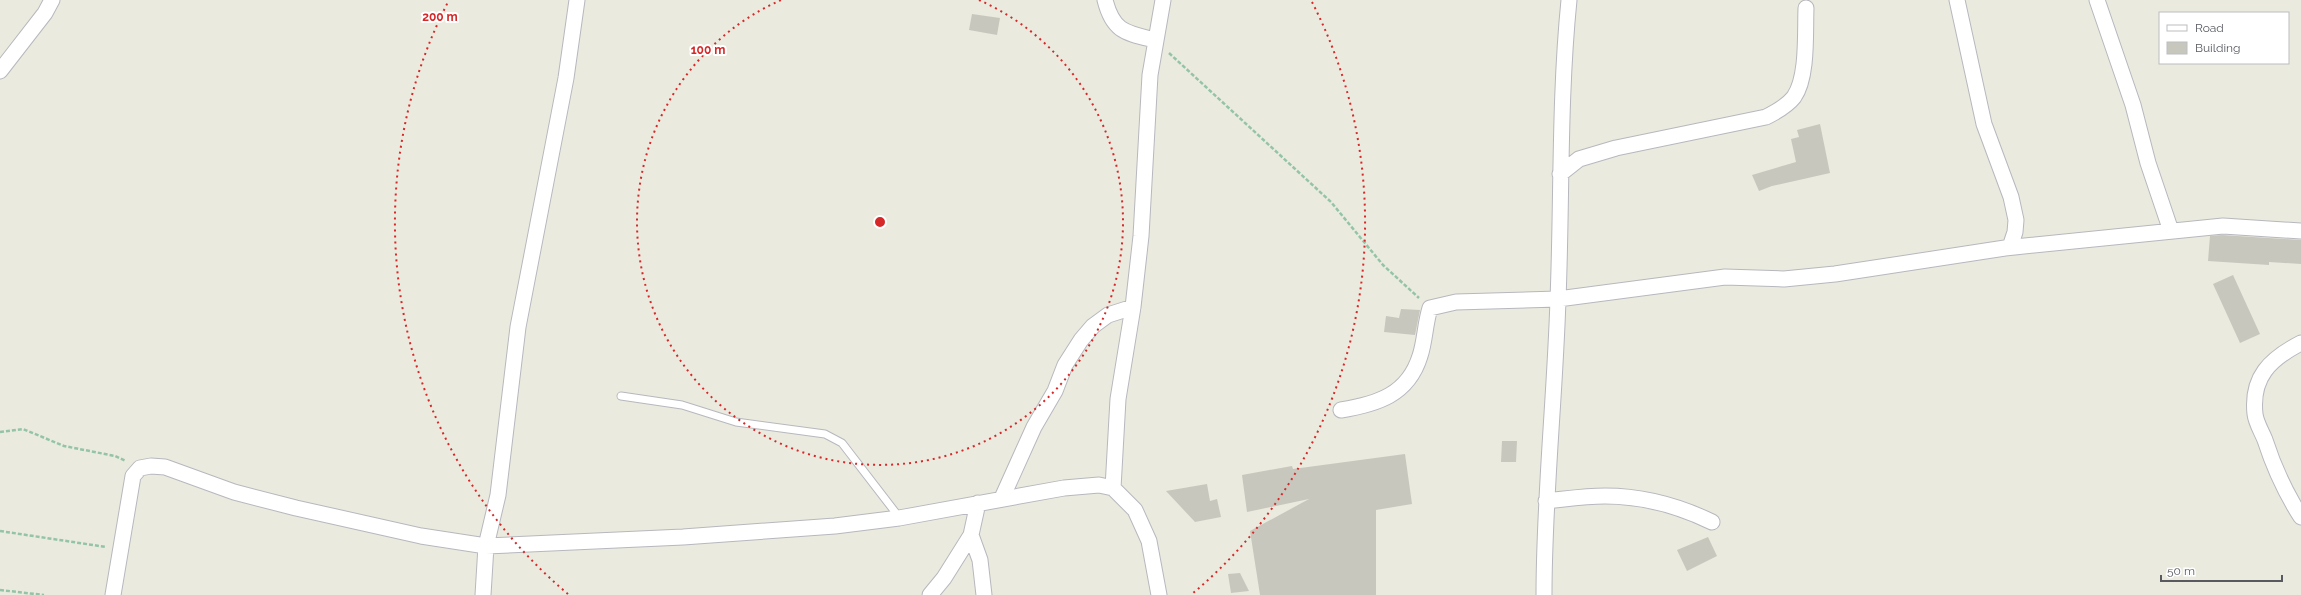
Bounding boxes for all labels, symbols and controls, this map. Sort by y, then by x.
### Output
text: 200 m [422,10,458,24]
legend [2159,12,2289,64]
text: Road [2195,21,2224,35]
text: Building [2195,41,2241,55]
text: 100 m [691,43,725,57]
centre of rings [873,215,887,229]
scale bar [2161,557,2282,583]
text: 50 m [2167,564,2195,578]

